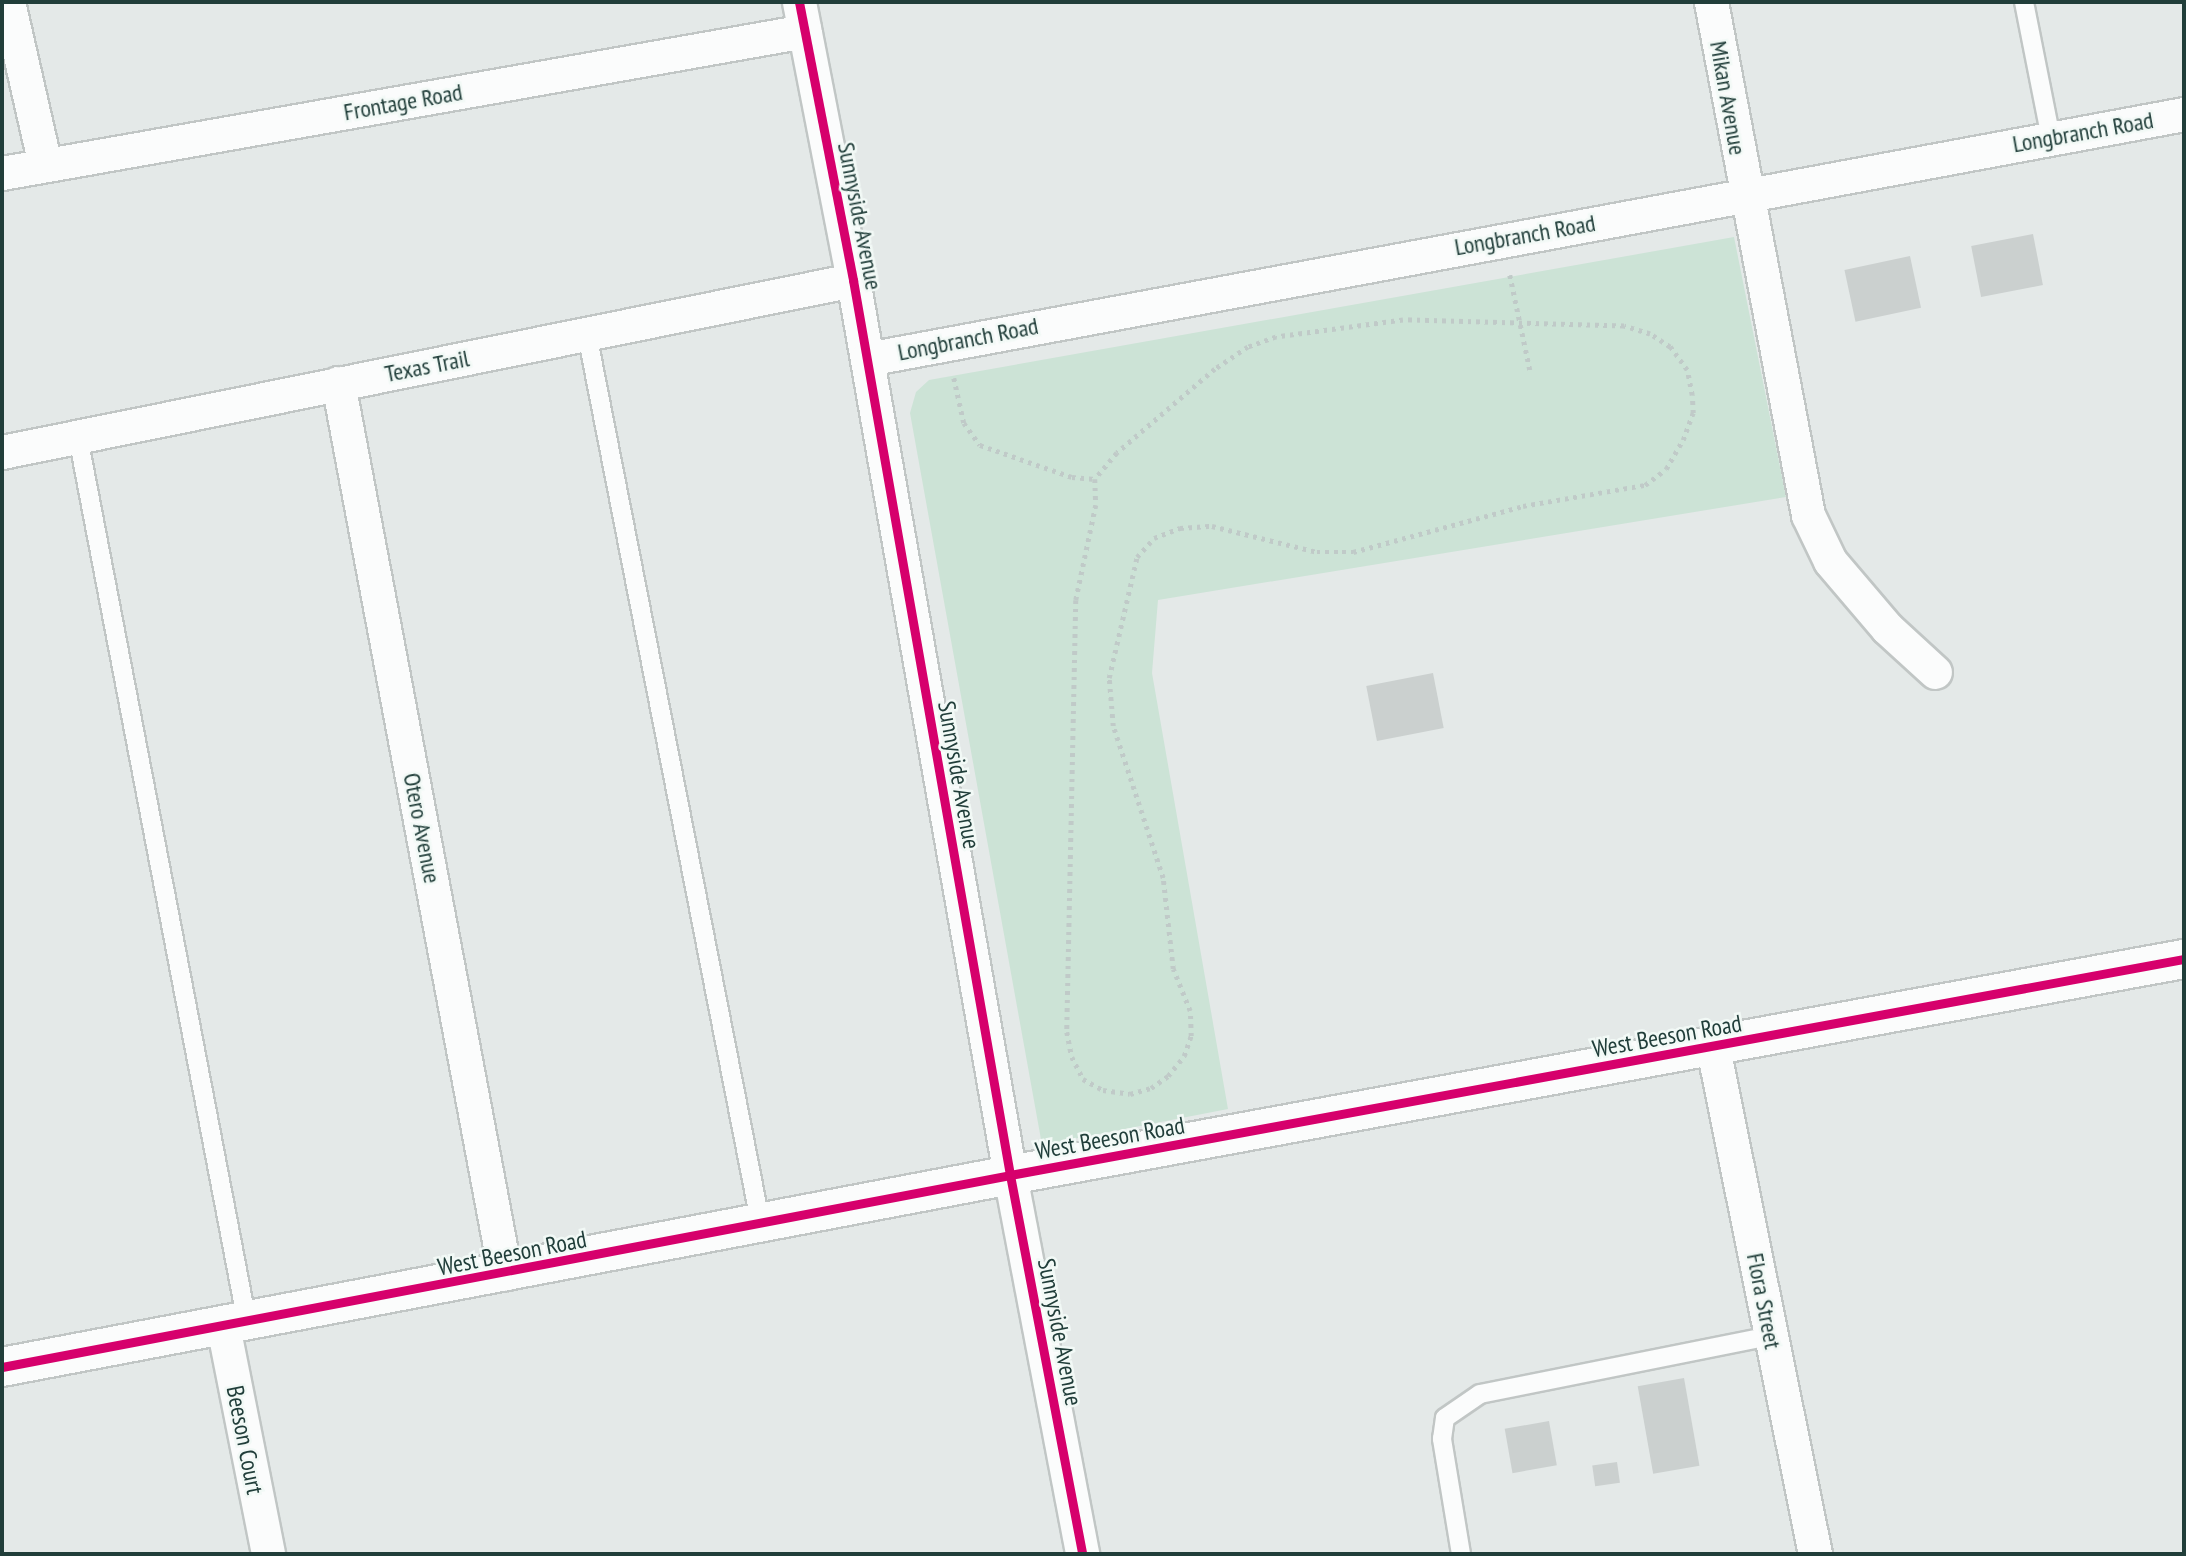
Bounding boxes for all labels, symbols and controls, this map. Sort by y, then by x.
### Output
street label: Mikan Avenue [1704,39,1752,157]
street label: Frontage Road [341,77,465,127]
street label: Longbranch Road [2010,105,2156,159]
street label: Sunnyside Avenue [832,140,888,292]
street label: Longbranch Road [1452,208,1598,262]
street label: Longbranch Road [895,311,1041,367]
street label: Texas Trail [382,344,472,388]
street label: Sunnyside Avenue [932,699,986,851]
street label: Otero Avenue [397,770,447,886]
street label: West Beeson Road [1590,1009,1744,1063]
street label: West Beeson Road [1033,1111,1187,1165]
street label: West Beeson Road [435,1224,589,1282]
street label: Flora Street [1741,1251,1787,1351]
street label: Sunnyside Avenue [1032,1256,1088,1408]
street label: Beeson Court [220,1383,270,1497]

